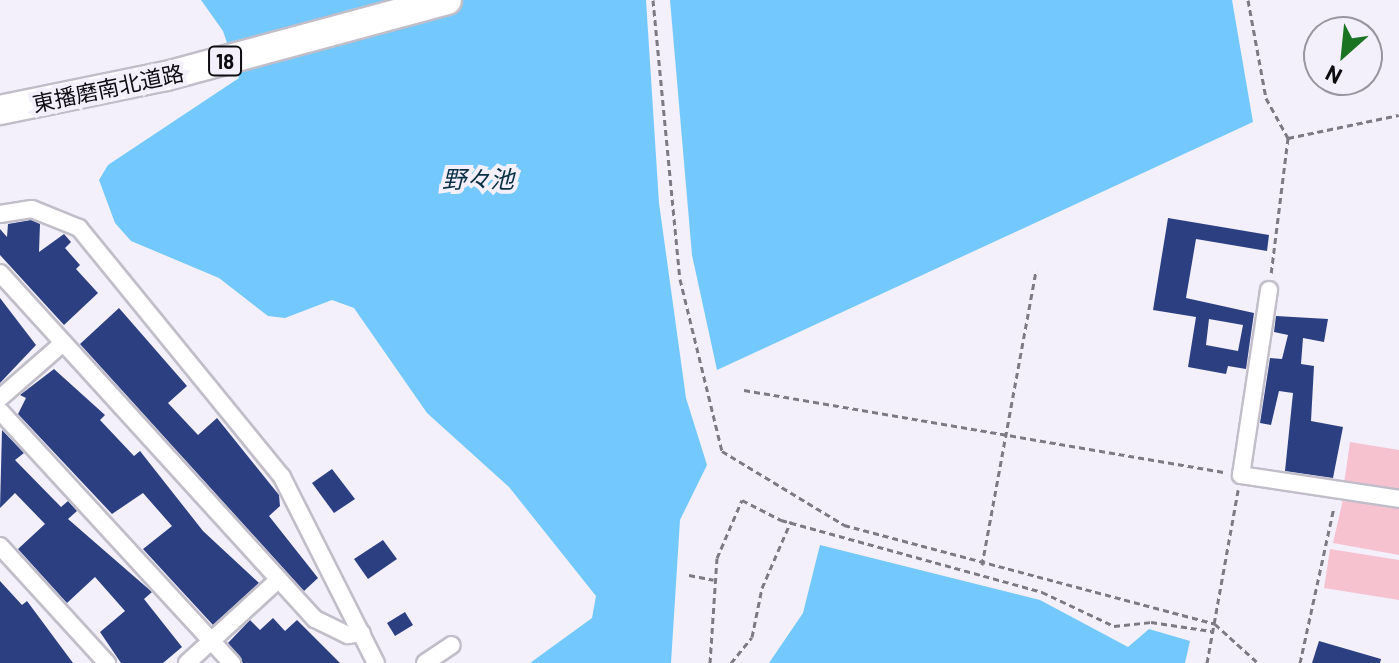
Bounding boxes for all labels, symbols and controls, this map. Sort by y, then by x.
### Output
north arrow [1303,16,1383,96]
road number: 18 [207,45,243,77]
street label: 東播磨南北道路 [30,59,186,117]
text: N [1321,61,1345,91]
water label: 野々池 [442,165,514,193]

